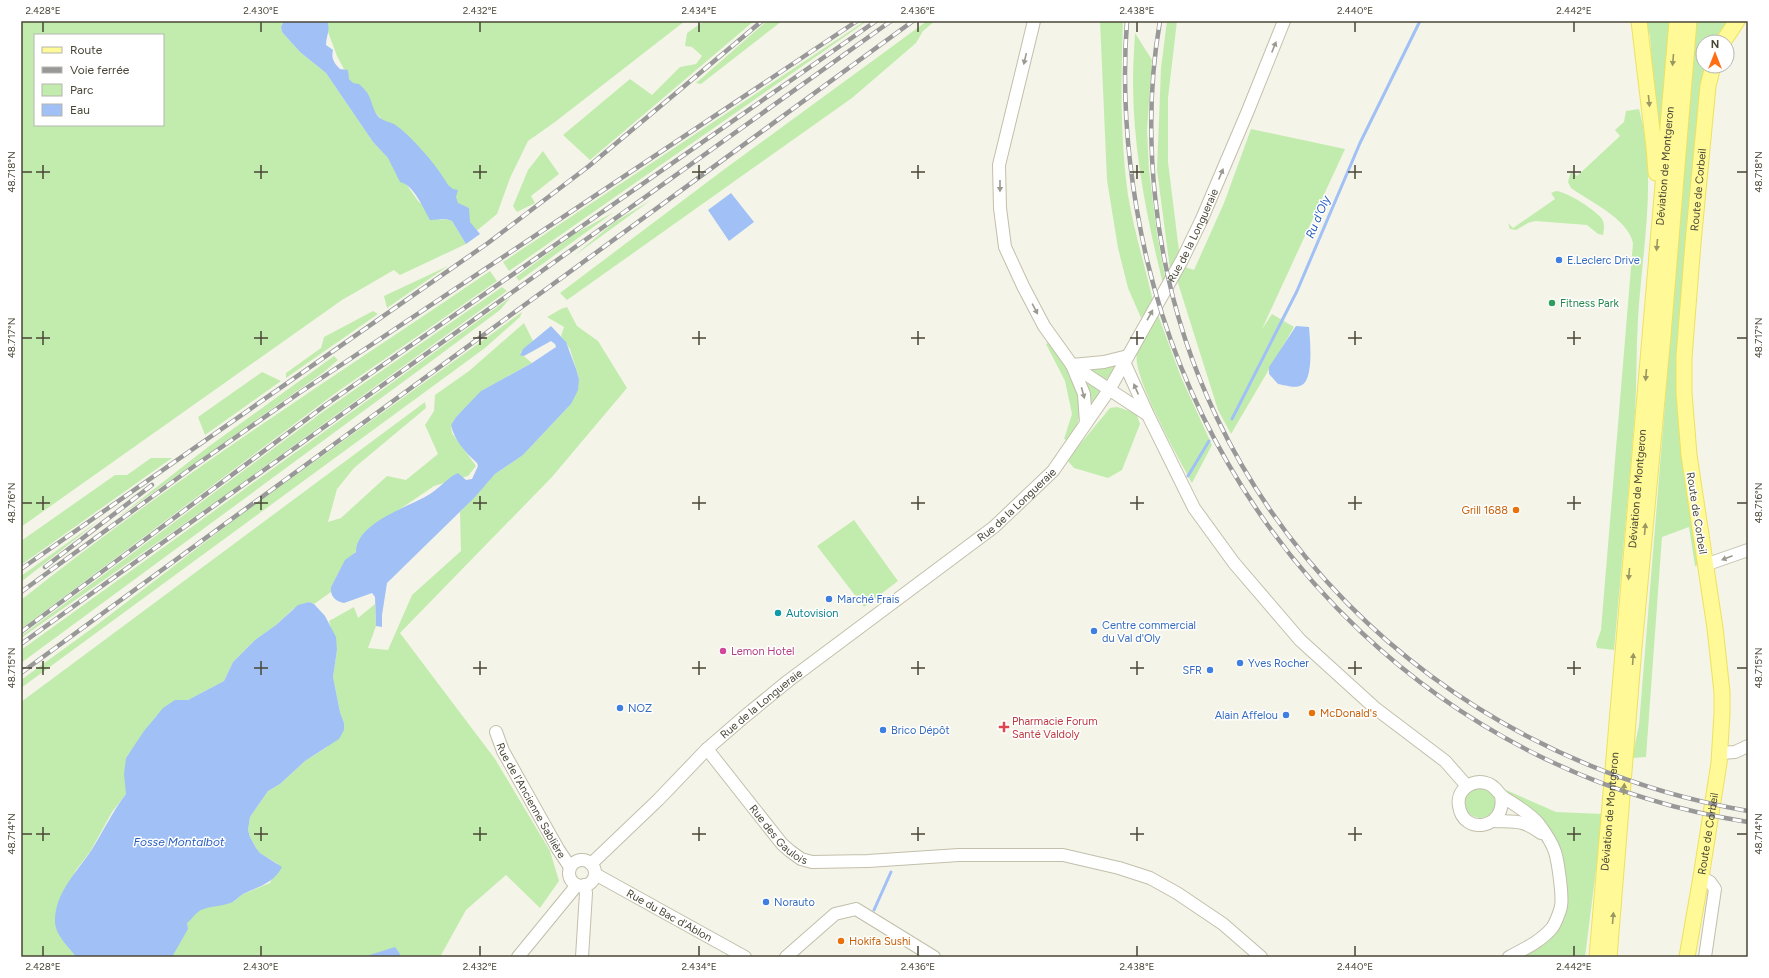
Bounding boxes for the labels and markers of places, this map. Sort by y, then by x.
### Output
place label: E.Leclerc Drive [1567,254,1640,267]
marker: E.Leclerc Drive [1554,255,1564,265]
place label: Fitness Park [1560,297,1619,310]
marker: Fitness Park [1547,298,1557,308]
place label: Grill 1688 [1462,504,1508,517]
marker: Grill 1688 [1511,505,1521,515]
place label: Marché Frais [837,593,899,606]
marker: Marché Frais [824,594,834,604]
place label: Autovision [786,607,838,620]
marker: Autovision [773,608,783,618]
place label: Centre commercial du Val d'Oly [1102,619,1196,645]
marker: Centre commercial du Val d'Oly [1089,626,1099,636]
place label: Lemon Hotel [731,645,795,658]
marker: Lemon Hotel [718,646,728,656]
place label: Yves Rocher [1248,657,1309,670]
marker: Yves Rocher [1235,658,1245,668]
place label: SFR [1182,664,1202,677]
marker: SFR [1205,665,1215,675]
place label: NOZ [628,702,652,715]
marker: NOZ [615,703,625,713]
place label: McDonald's [1320,707,1377,720]
marker: McDonald's [1307,708,1317,718]
place label: Alain Affelou [1215,709,1278,722]
marker: Alain Affelou [1281,710,1291,720]
place label: Pharmacie Forum Santé Valdoly [1012,715,1098,741]
marker: Pharmacie Forum Santé Valdoly [999,722,1009,732]
place label: Brico Dépôt [891,724,950,737]
marker: Brico Dépôt [878,725,888,735]
place label: Norauto [774,896,815,909]
marker: Norauto [761,897,771,907]
place label: Hokifa Sushi [849,935,911,948]
marker: Hokifa Sushi [836,936,846,946]

